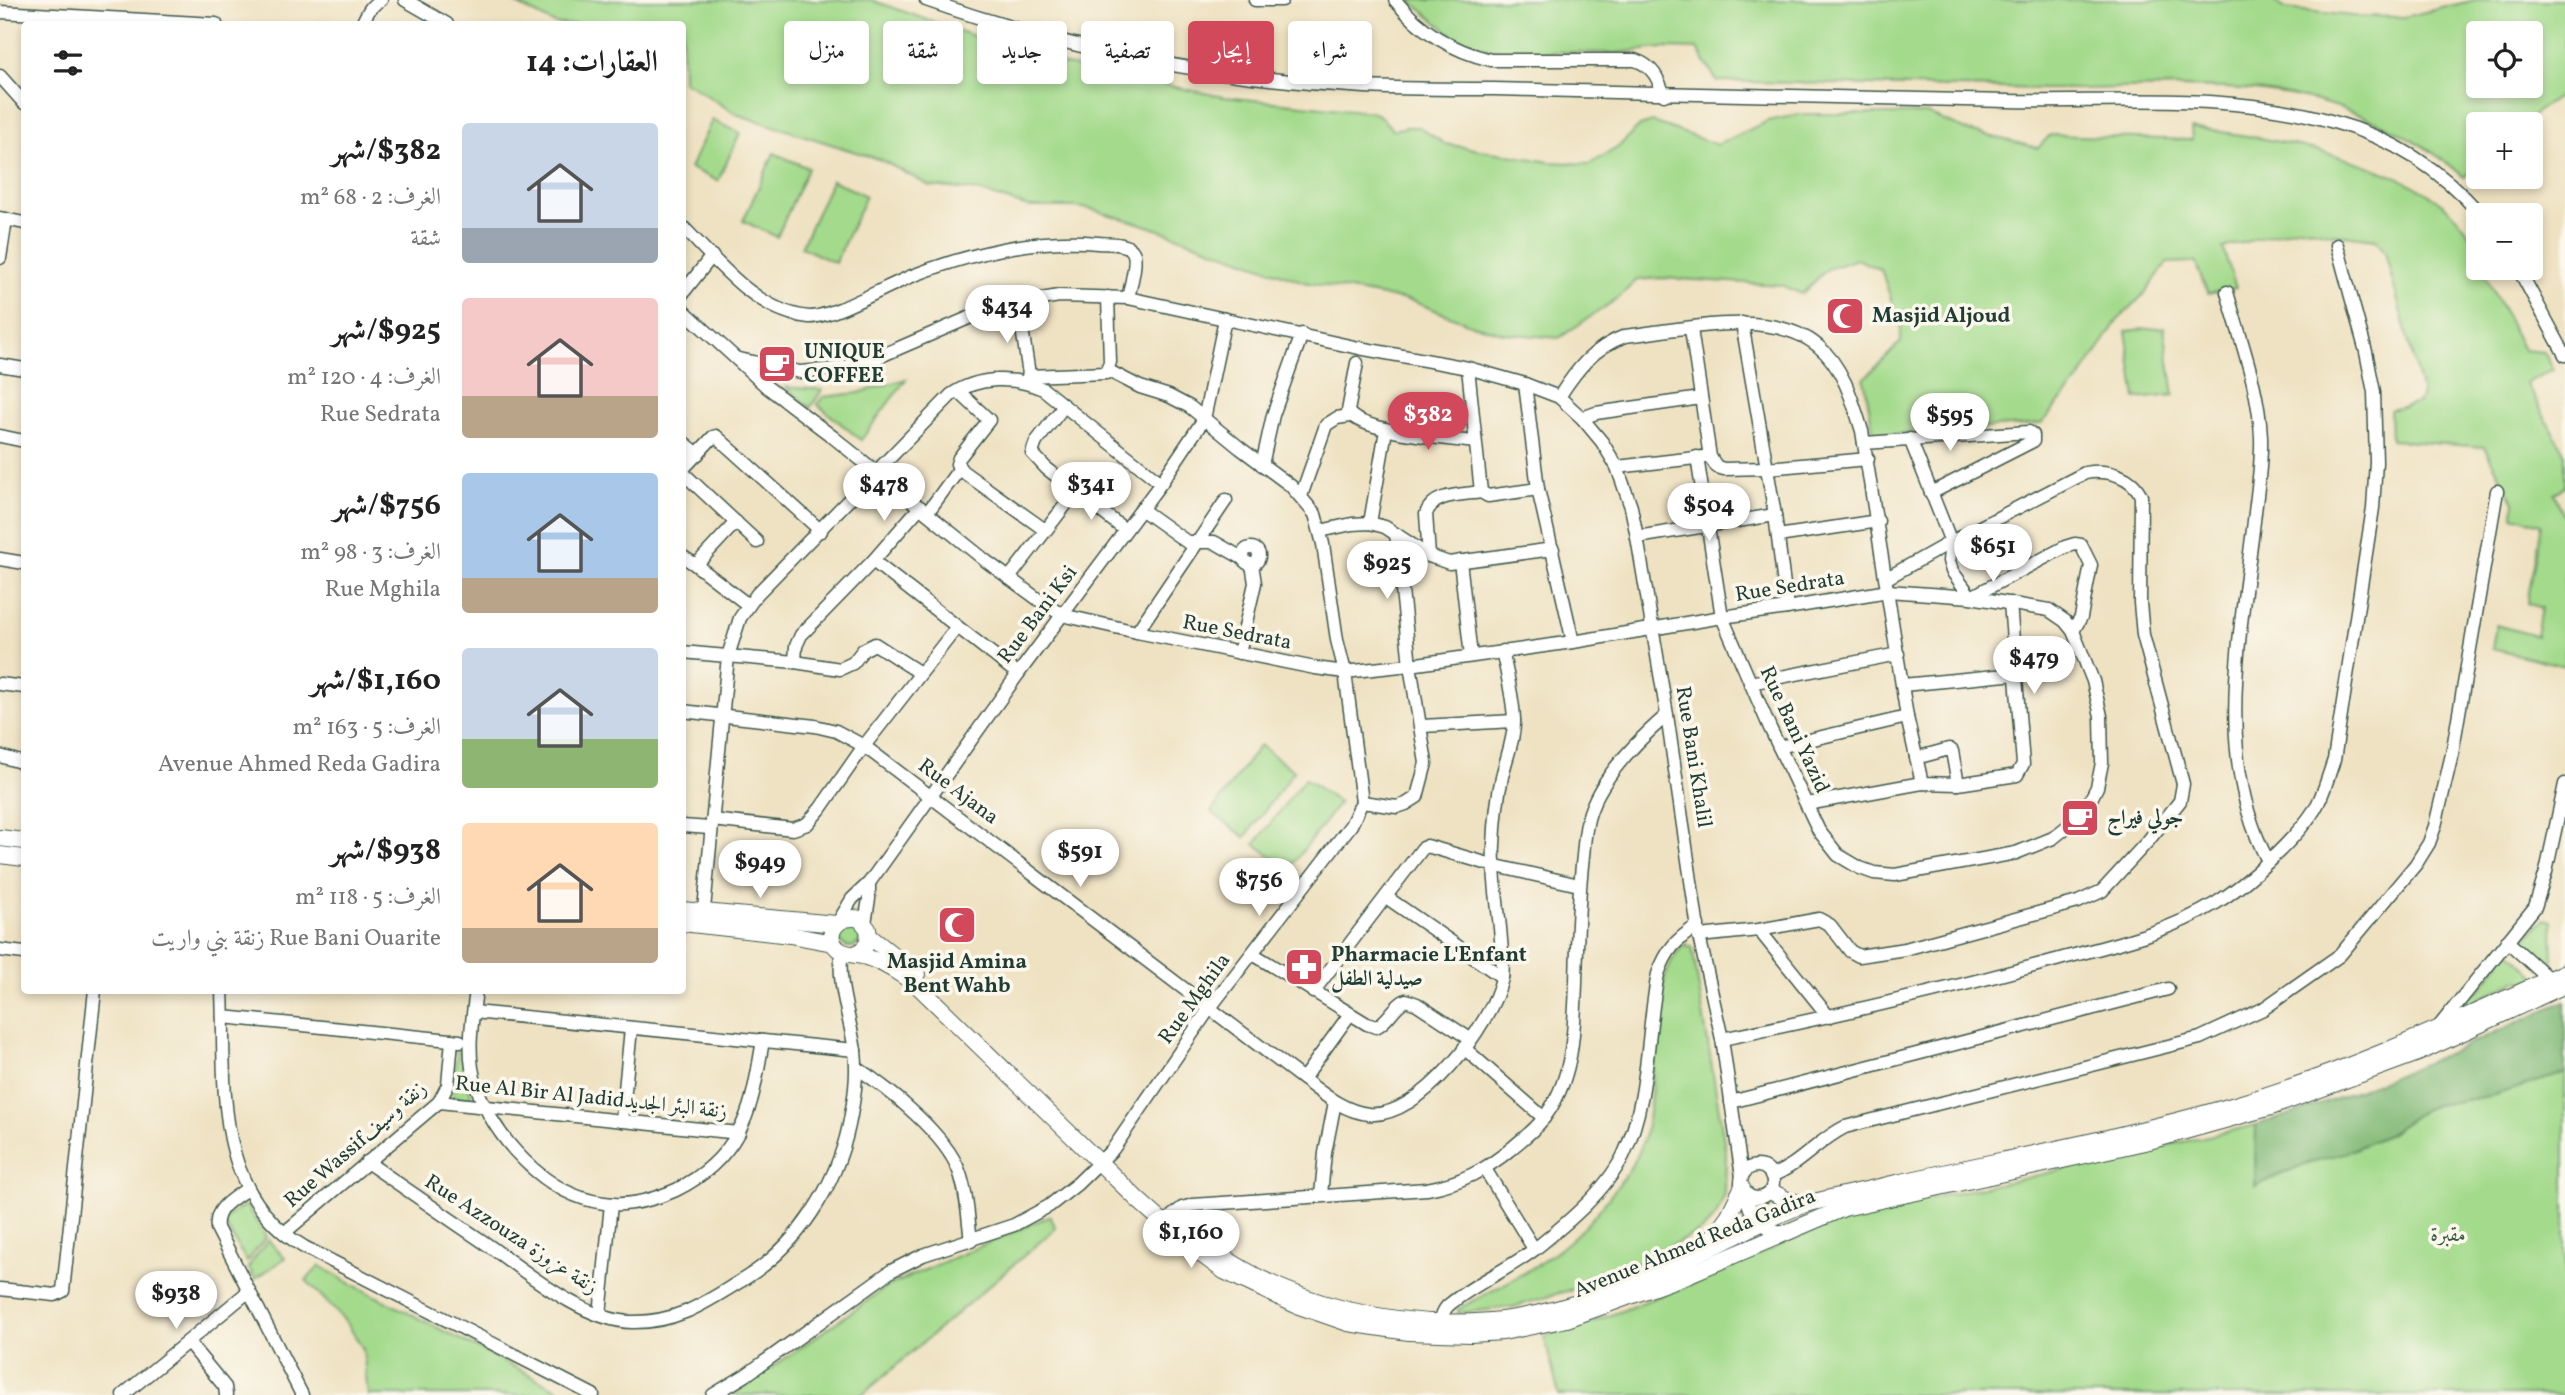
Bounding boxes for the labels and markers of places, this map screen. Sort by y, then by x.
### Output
pin: $434 [966,286,1048,345]
mosque icon: Masjid Aljoud [1824,295,1866,337]
place label: Masjid Aljoud [1872,302,2010,331]
place label: UNIQUE COFFEE [804,338,885,391]
cafe icon: UNIQUE COFFEE [756,343,798,385]
pin: $382 [1387,392,1469,452]
pin: $595 [1909,393,1991,453]
pin: $341 [1050,462,1132,522]
pin: $478 [843,463,925,523]
pin: $504 [1668,484,1750,543]
pin: $651 [1952,524,2034,584]
pin: $925 [1346,542,1428,601]
pin: $479 [1993,636,2075,696]
cafe icon: جولي فيراج [2059,797,2101,839]
place label: جولي فيراج [2107,804,2183,836]
pin: $591 [1039,830,1121,889]
pin: $949 [719,841,801,900]
pin: $756 [1218,858,1300,918]
mosque icon: Masjid Amina Bent Wahb [936,904,978,946]
place label: Pharmacie L'Enfant صيدلية الطفل [1331,941,1527,994]
pharmacy icon: Pharmacie L'Enfant صيدلية الطفل [1283,946,1325,988]
place label: Masjid Amina Bent Wahb [887,948,1027,1001]
pin: $1,160 [1134,1210,1248,1270]
pin: $938 [135,1272,217,1331]

